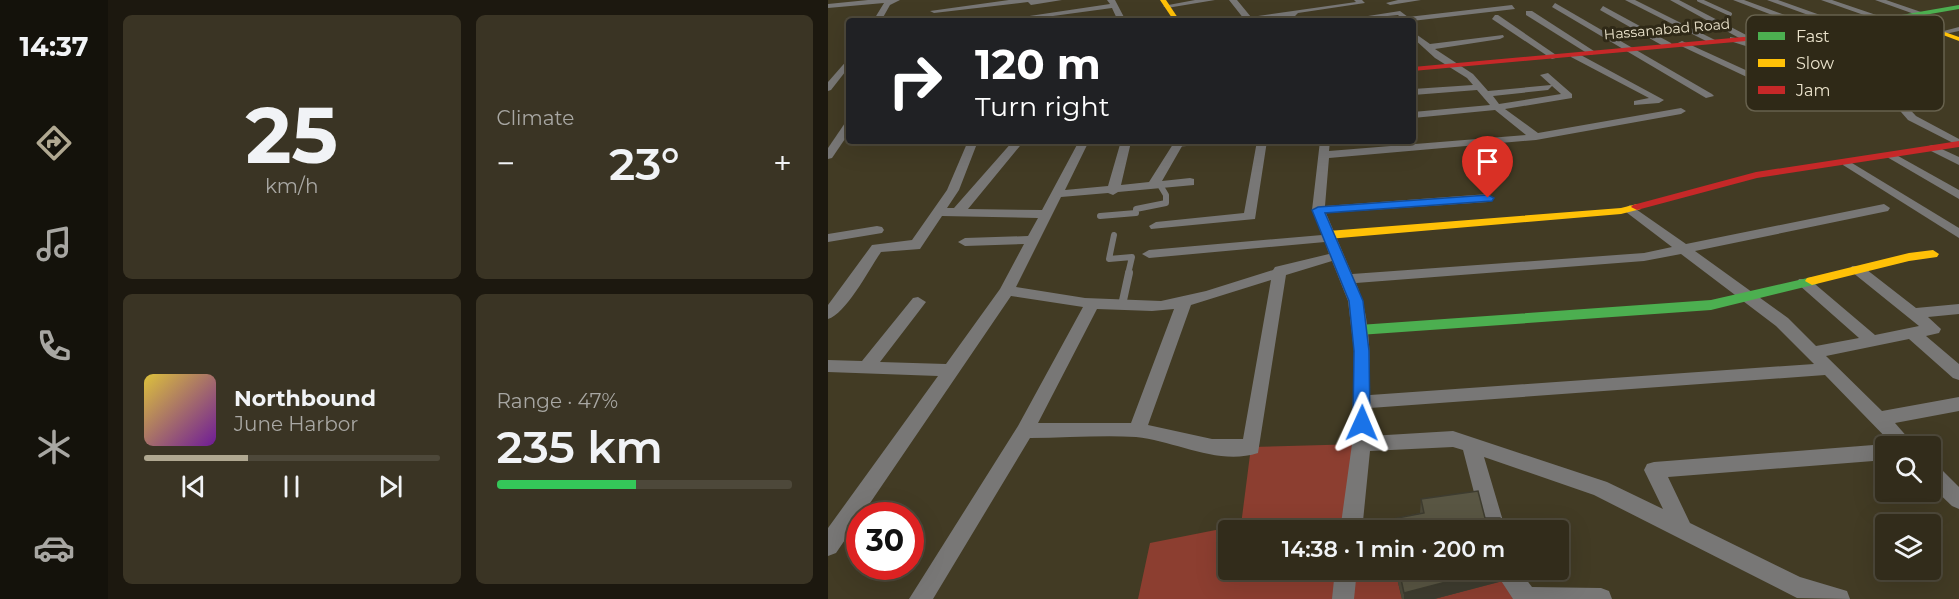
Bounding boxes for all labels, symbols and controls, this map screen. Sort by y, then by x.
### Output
street label: Hassanabad Road [1603,15,1731,43]
legend [1746,15,1944,111]
text: Fast [1796,27,1830,46]
text: 14:37 [20,30,88,63]
text: 120 m [975,38,1101,90]
icon: right [876,42,954,120]
text: Slow [1796,54,1834,73]
text: Jam [1795,81,1830,100]
text: 25 [246,87,338,183]
text: Turn right [975,90,1110,123]
text: Climate [497,106,574,130]
icon: directions [33,122,75,164]
text: 23° [609,136,680,191]
pin [1462,136,1513,198]
text: − [497,143,515,183]
text: + [773,143,792,183]
icon: arrive [1471,145,1504,178]
text: km/h [265,174,318,198]
icon: music [33,223,75,265]
icon: phone [33,325,75,367]
text: Northbound [234,385,376,412]
text: Range · 47% [497,389,618,413]
position arrow [1330,391,1394,455]
text: June Harbor [234,412,358,436]
text: 235 km [497,419,663,474]
icon: climate [33,426,75,468]
map controls [1875,436,1941,580]
button: search [1875,436,1941,502]
icon: previous [177,470,210,503]
icon: pause [275,470,308,503]
icon: next [374,470,407,503]
speed limit sign: 30 [846,502,924,580]
button: layers [1875,514,1941,580]
icon: car [33,527,75,569]
text: 14:38 · 1 min · 200 m [1282,536,1505,563]

